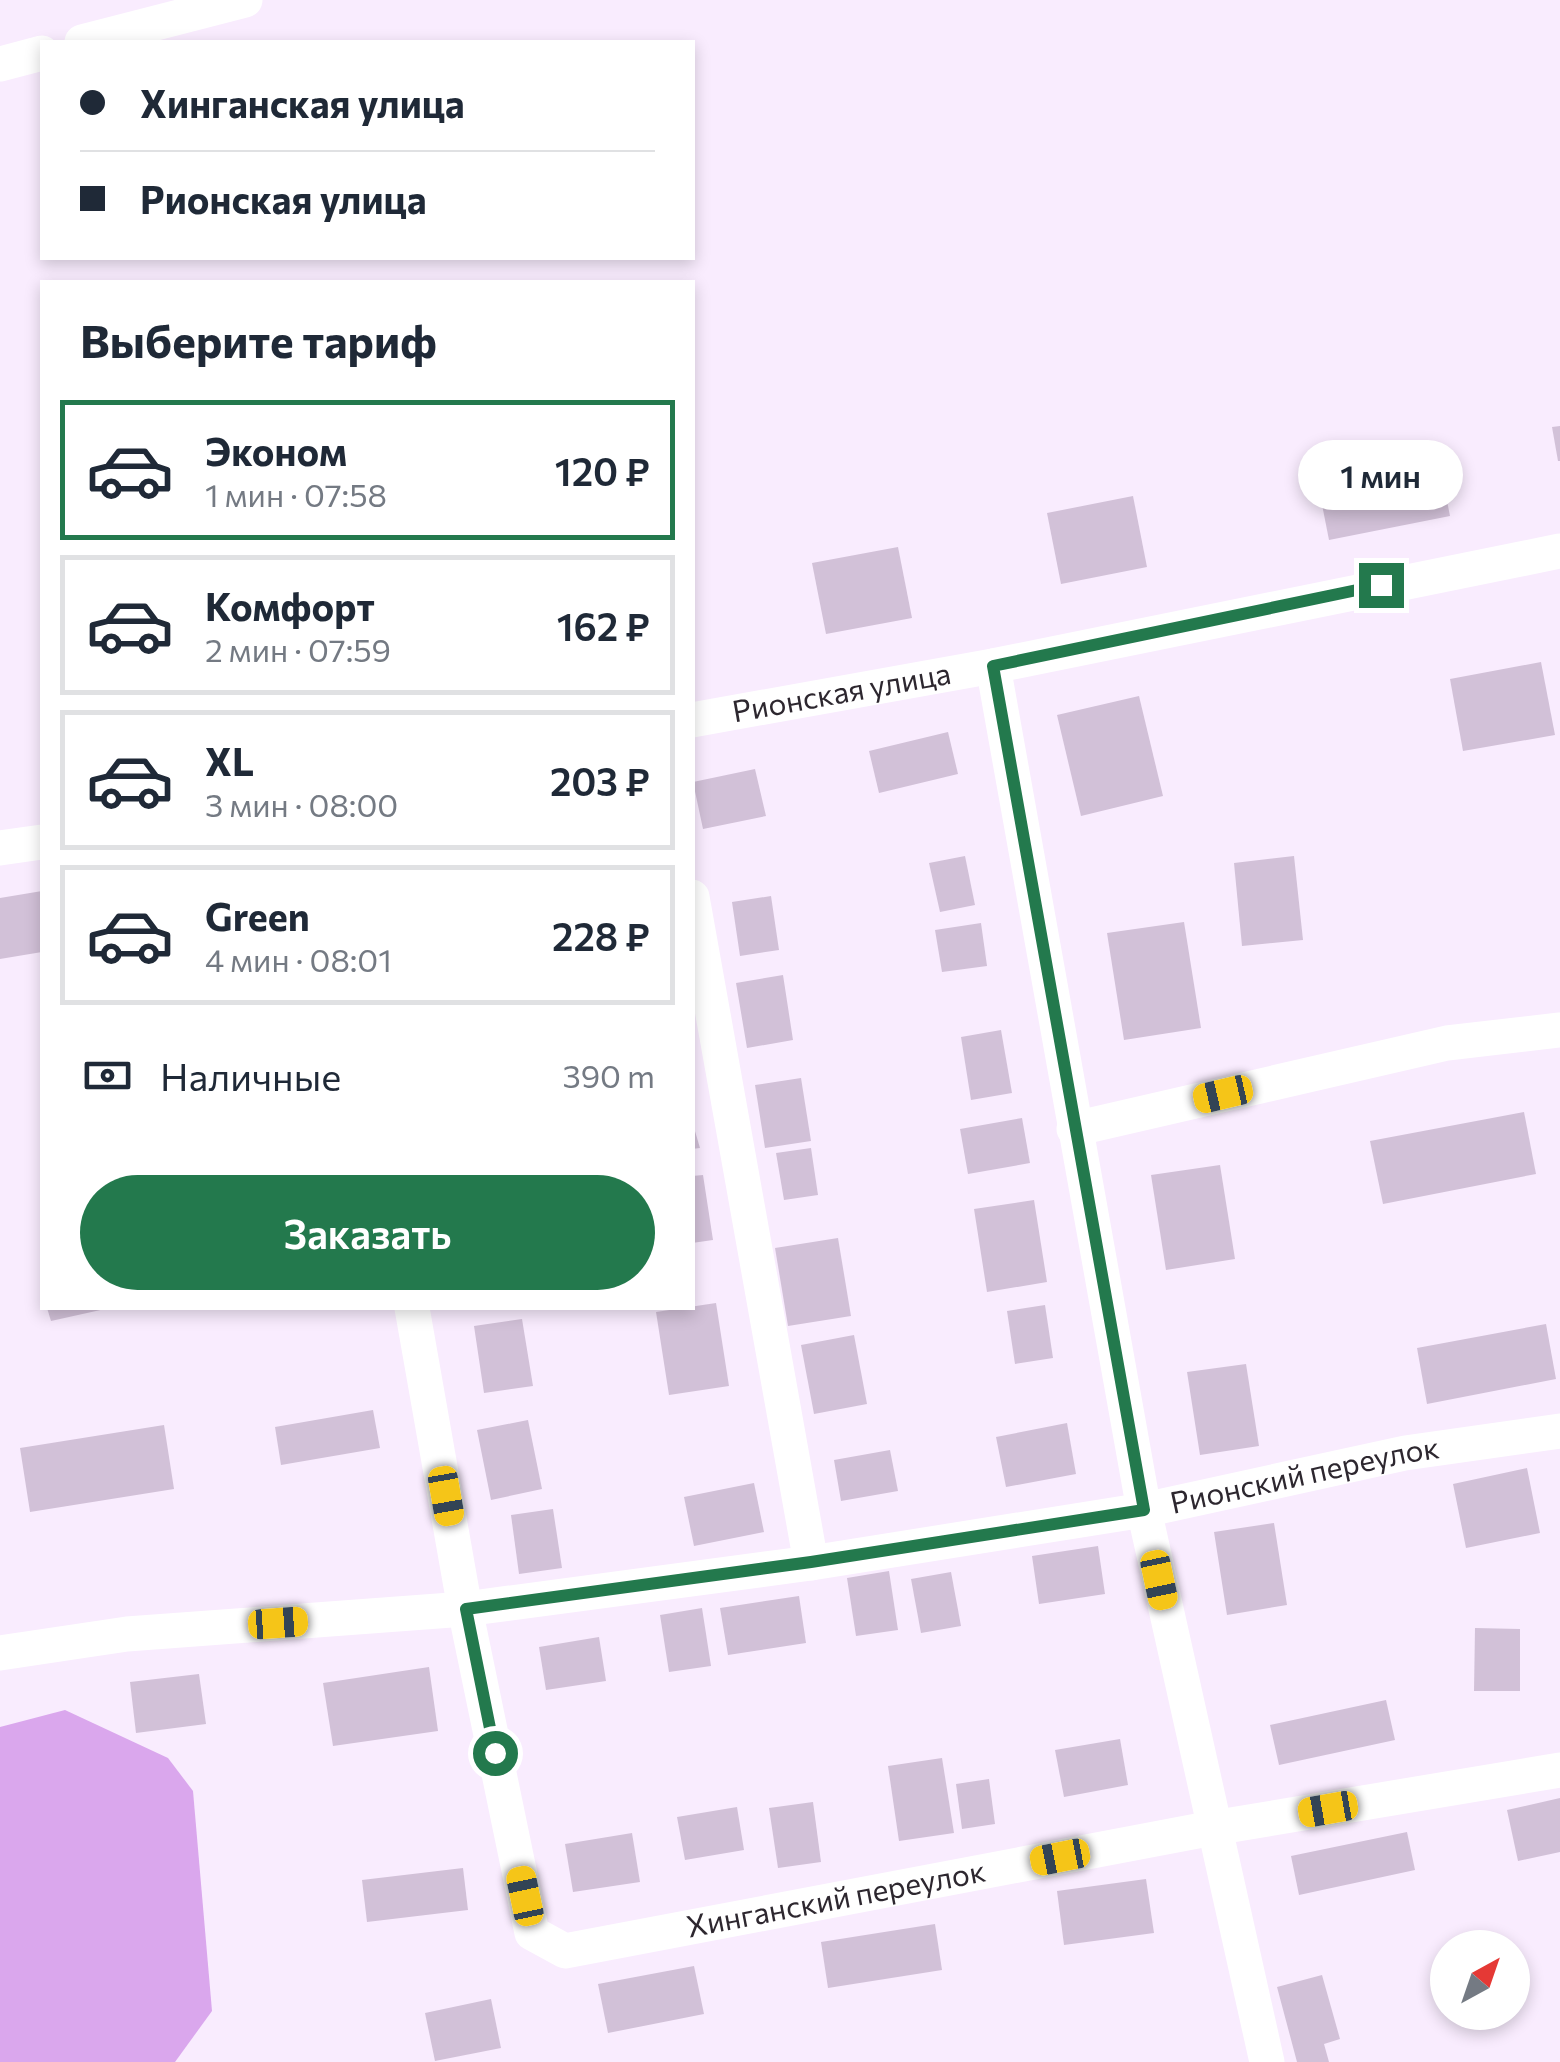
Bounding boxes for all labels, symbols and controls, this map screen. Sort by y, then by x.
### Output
text: Хинганская улица [140,79,465,126]
text: Рионская улица [140,175,426,222]
text: Выберите тариф [80,312,437,367]
icon: car [85,425,175,515]
text: Эконом [205,427,347,474]
callout: 1 мин [1298,440,1464,510]
text: 120 ₽ [555,447,650,494]
text: 1 мин [1340,455,1421,495]
text: 1 мин · 07:58 [205,474,387,514]
route end [1359,563,1404,608]
icon: car [85,580,175,670]
text: Комфорт [205,582,375,629]
text: 162 ₽ [557,602,650,649]
text: 2 мин · 07:59 [205,629,391,669]
street label: Рионская улица [729,653,953,728]
icon: car [85,735,175,825]
text: XL [205,737,254,784]
text: 203 ₽ [550,757,650,804]
text: 3 мин · 08:00 [205,784,398,824]
icon: car [85,890,175,980]
text: Green [205,892,310,939]
text: 228 ₽ [552,912,650,959]
text: 4 мин · 08:01 [205,939,392,979]
icon: cash [80,1048,135,1103]
text: Наличные [160,1052,341,1099]
text: 390 m [562,1055,655,1095]
car [1190,1073,1256,1115]
button: Заказать [80,1175,655,1290]
street label: Рионский переулок [1166,1427,1441,1520]
car [426,1464,466,1528]
car [1138,1548,1180,1612]
car [247,1606,309,1640]
route start [473,1731,518,1776]
car [1296,1789,1360,1829]
car [1028,1837,1092,1877]
street label: Хинганский переулок [683,1851,988,1944]
car [504,1864,546,1928]
north arrow [1430,1930,1530,2030]
map controls [1430,1930,1530,2030]

